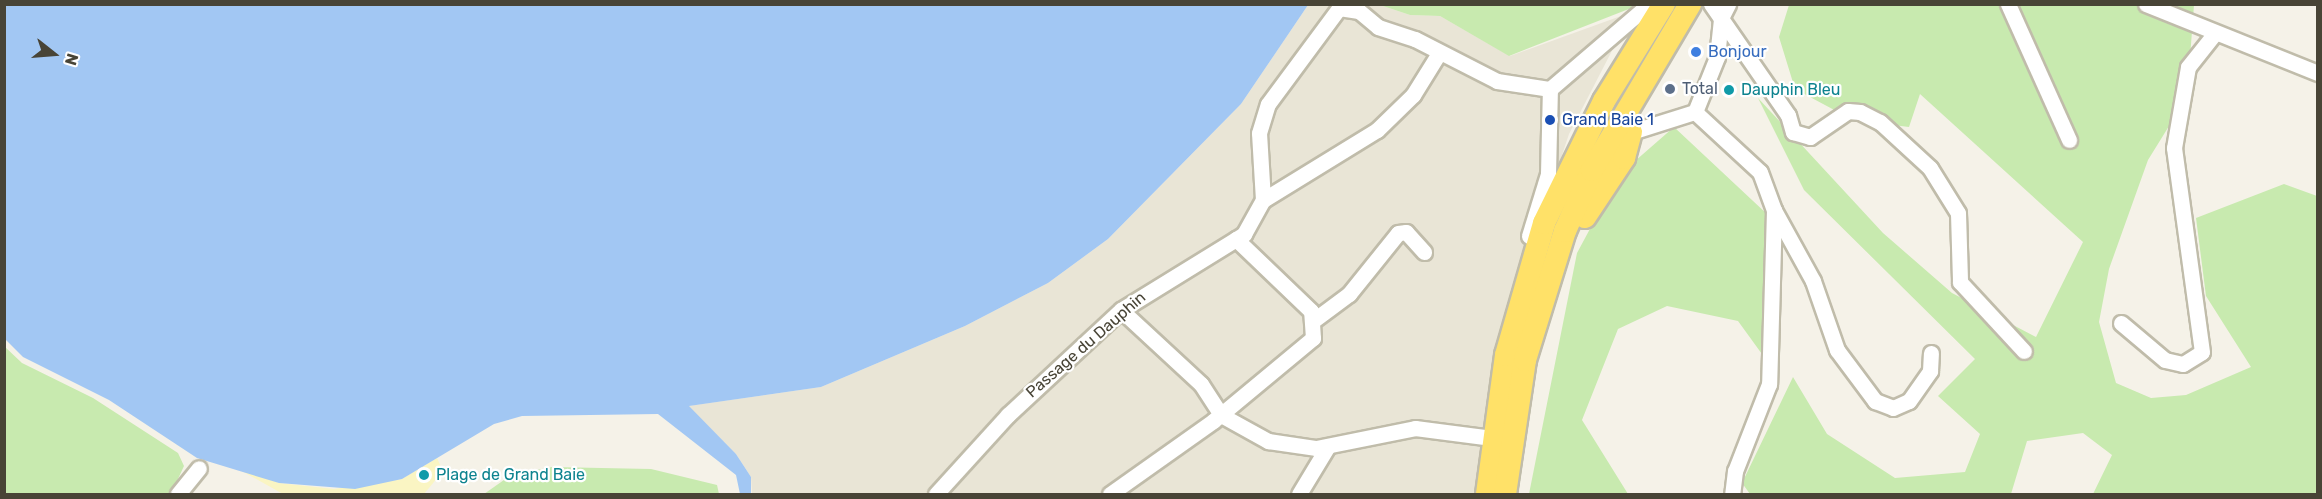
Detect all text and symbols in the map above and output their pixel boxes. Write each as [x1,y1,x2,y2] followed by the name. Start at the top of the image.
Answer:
[24,24,84,84] north arrow
[1708,42,1767,62] place label: Bonjour
[1689,45,1703,59] marker: Bonjour
[61,51,82,68] text: N
[1682,79,1718,99] place label: Total
[1741,80,1840,100] place label: Dauphin Bleu
[1663,82,1677,96] marker: Total
[1722,83,1736,97] marker: Dauphin Bleu
[1562,110,1654,130] place label: Grand Baie 1
[1543,113,1557,127] marker: Grand Baie 1
[1022,288,1150,402] street label: Passage du Dauphin
[436,465,585,485] place label: Plage de Grand Baie
[417,468,431,482] marker: Plage de Grand Baie

